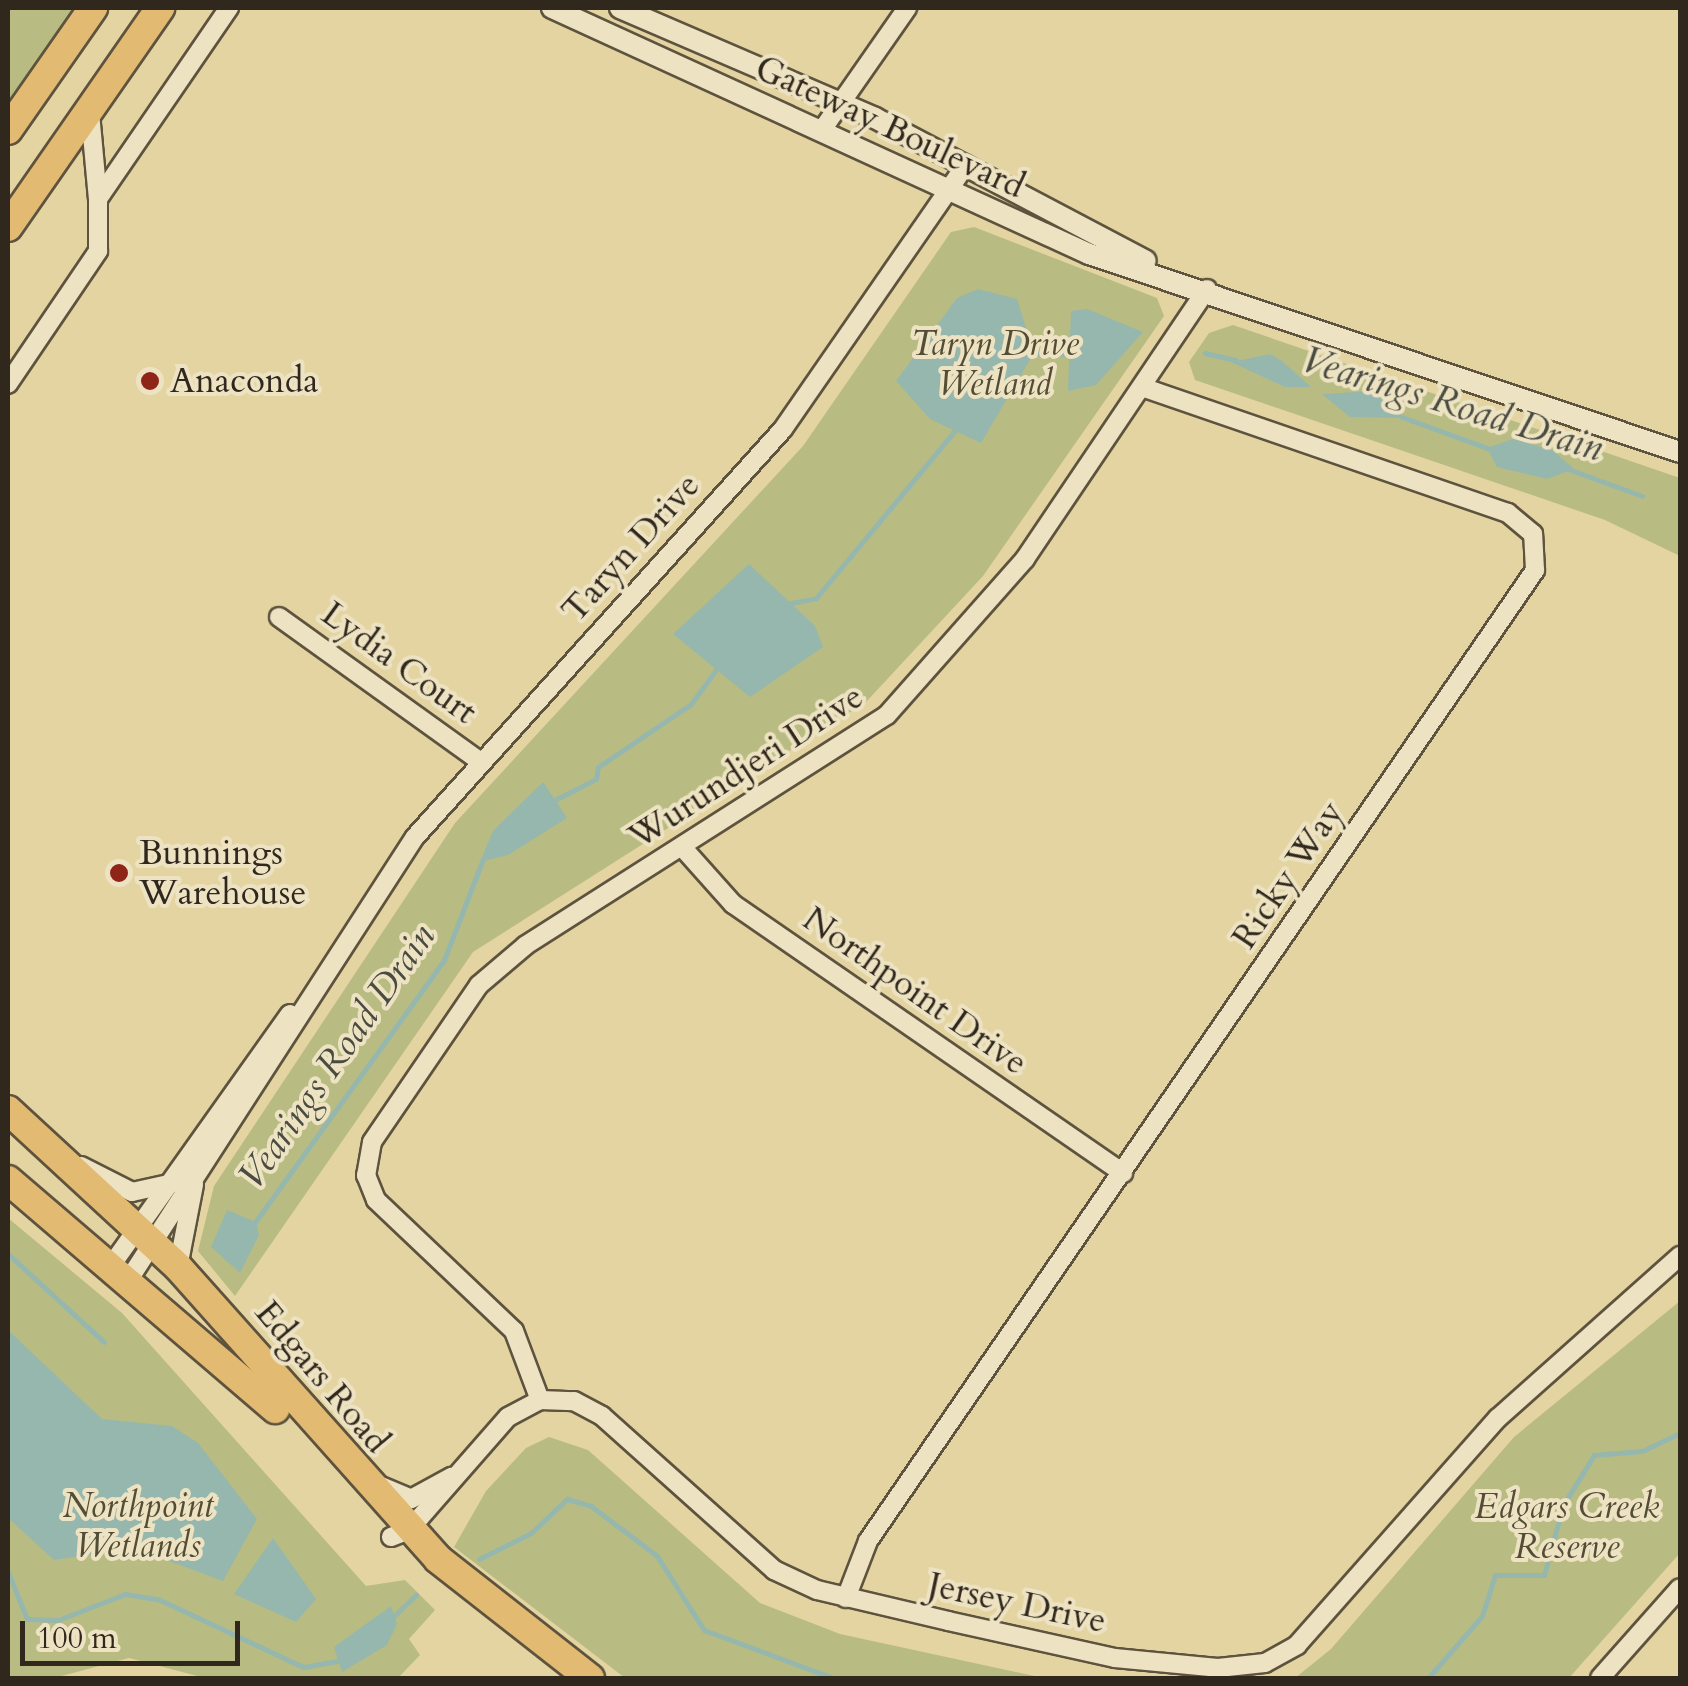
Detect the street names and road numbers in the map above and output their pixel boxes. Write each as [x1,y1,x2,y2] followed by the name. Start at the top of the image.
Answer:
[749,46,1031,208] street label: Gateway Boulevard
[553,465,709,631] street label: Taryn Drive
[313,593,485,733] street label: Lydia Court
[621,676,871,858] street label: Wurundjeri Drive
[1223,793,1353,957] street label: Ricky Way
[795,898,1035,1084] street label: Northpoint Drive
[246,1292,398,1462] street label: Edgars Road
[924,1564,1110,1642] street label: Jersey Drive

